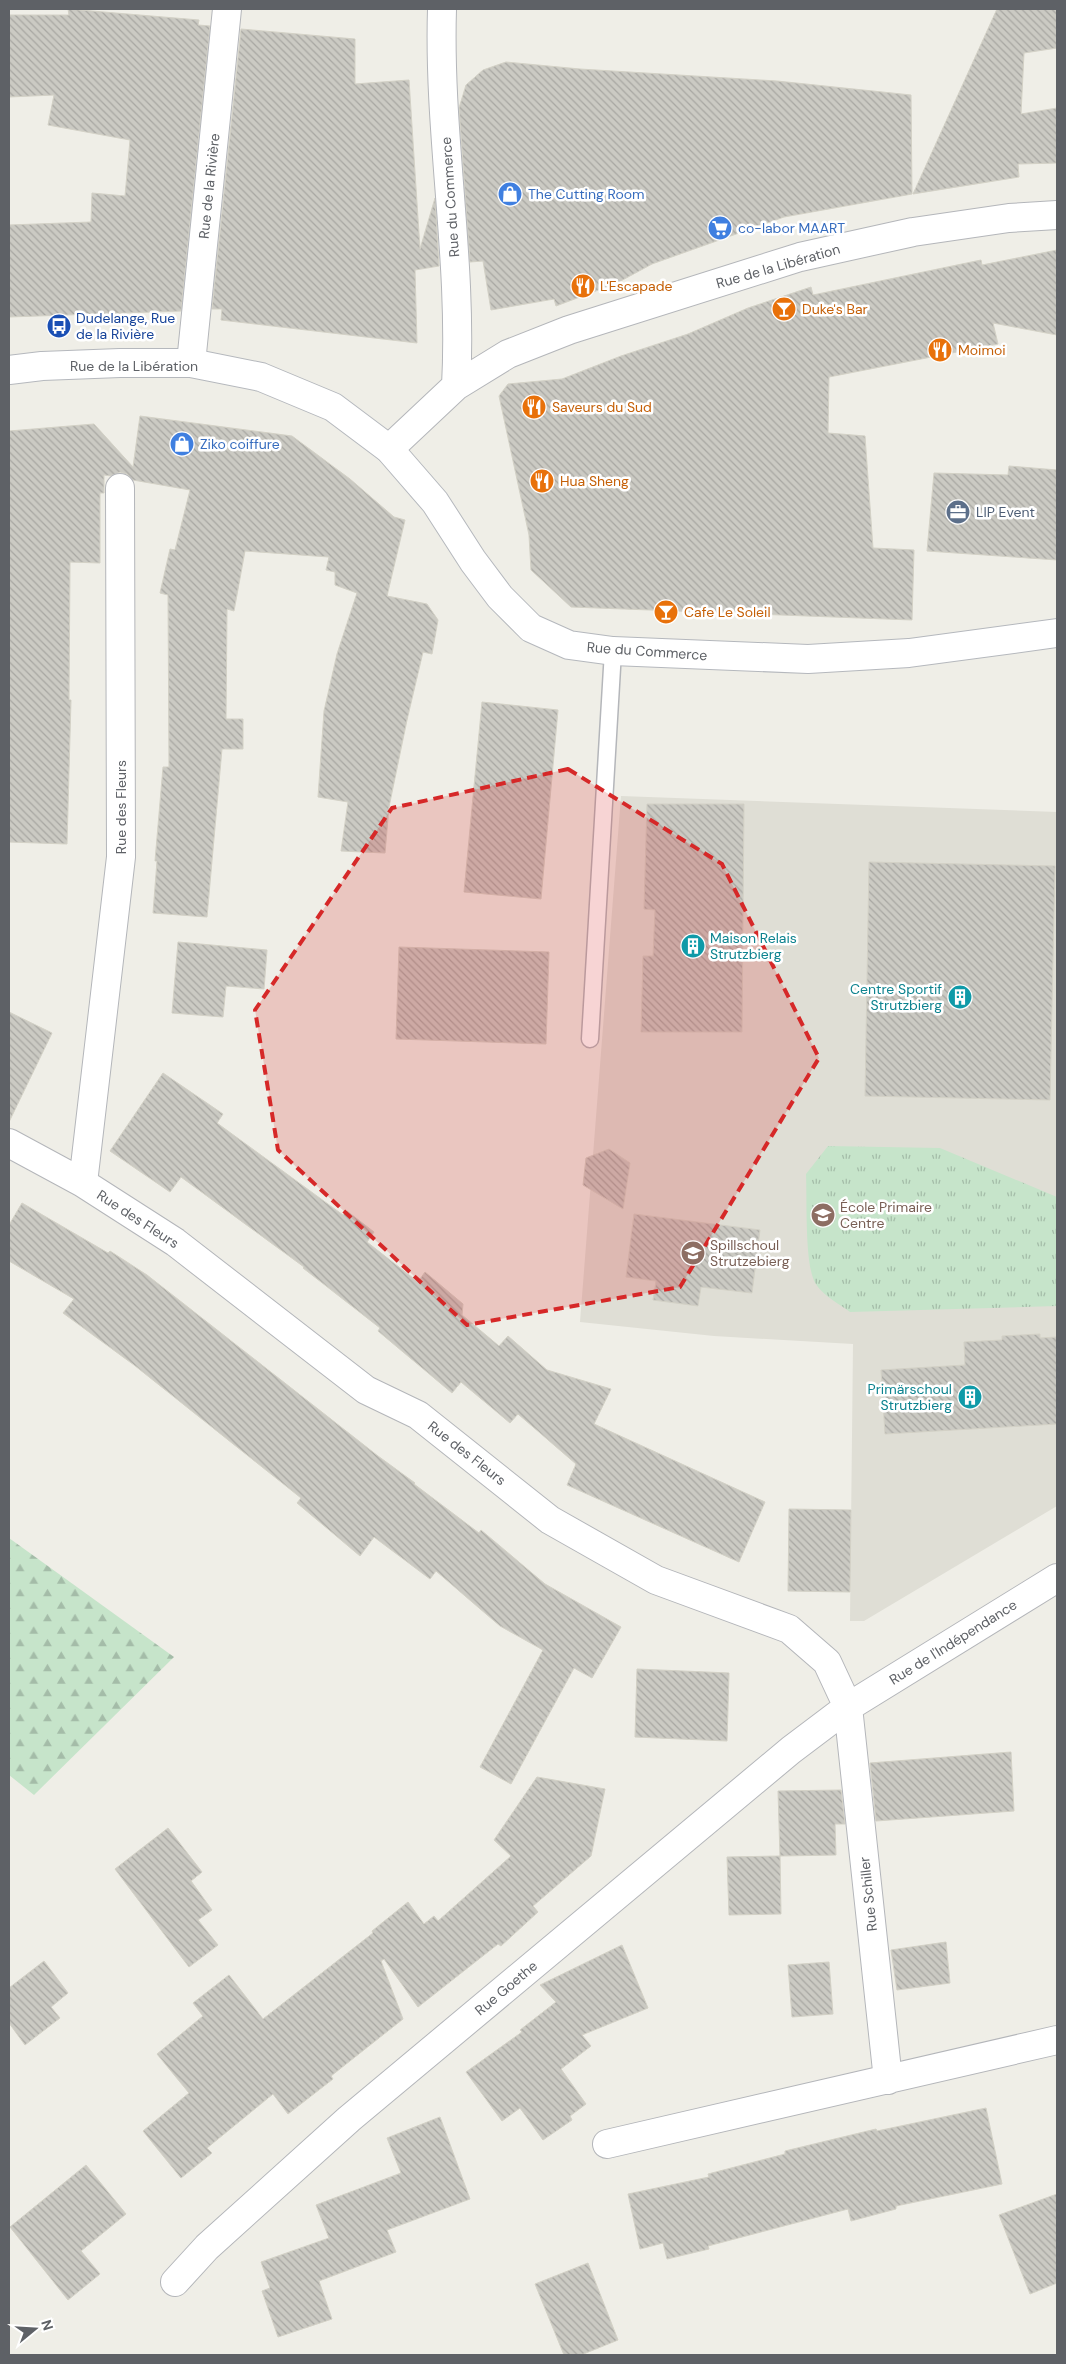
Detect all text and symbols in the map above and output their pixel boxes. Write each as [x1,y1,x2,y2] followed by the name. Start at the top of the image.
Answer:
[195,132,224,240] street label: Rue de la Rivière
[437,136,463,258] street label: Rue du Commerce
[497,181,523,207] shop icon: The Cutting Room
[528,185,645,203] place label: The Cutting Room
[707,215,733,241] supermarket icon: co-labor MAART
[738,219,845,237] place label: co-labor MAART
[714,240,842,292] street label: Rue de la Libération
[570,273,596,299] restaurant icon: L'Escapade
[600,277,672,295] place label: L'Escapade
[771,296,797,322] bar icon: Duke's Bar
[802,300,868,318] place label: Duke's Bar
[76,309,175,343] place label: Dudelange, Rue de la Rivière
[46,313,72,339] bus stop icon: Dudelange, Rue de la Rivière
[927,337,953,363] restaurant icon: Moimoi
[958,341,1006,359] place label: Moimoi
[70,357,198,375] street label: Rue de la Libération
[521,394,547,420] restaurant icon: Saveurs du Sud
[552,398,652,416] place label: Saveurs du Sud
[169,431,195,457] shop icon: Ziko coiffure
[200,435,280,453] place label: Ziko coiffure
[529,468,555,494] restaurant icon: Hua Sheng
[560,472,629,490] place label: Hua Sheng
[945,499,971,525] office icon: LIP Event
[976,503,1035,521] place label: LIP Event
[653,599,679,625] bar icon: Cafe Le Soleil
[684,603,771,621] place label: Cafe Le Soleil
[586,638,708,664] street label: Rue du Commerce
[112,760,130,854] street label: Rue des Fleurs
[710,929,797,963] place label: Maison Relais Strutzbierg
[680,933,706,959] building icon: Maison Relais Strutzbierg
[850,980,942,1014] place label: Centre Sportif Strutzbierg
[947,984,973,1010] building icon: Centre Sportif Strutzbierg
[94,1186,182,1252] street label: Rue des Fleurs
[840,1198,932,1232] place label: École Primaire Centre
[810,1202,836,1228] school or university icon: École Primaire Centre
[710,1236,790,1270] place label: Spillschoul Strutzebierg
[680,1240,706,1266] school or university icon: Spillschoul Strutzebierg
[868,1380,952,1414] place label: Primärschoul Strutzbierg
[957,1384,983,1410] building icon: Primärschoul Strutzbierg
[424,1417,510,1489] street label: Rue des Fleurs
[886,1595,1020,1689] street label: Rue de l'Indépendance
[855,1856,881,1932] street label: Rue Schiller
[471,1957,541,2019] street label: Rue Goethe
[10,2304,60,2354] north arrow
[37,2317,58,2333] text: N

